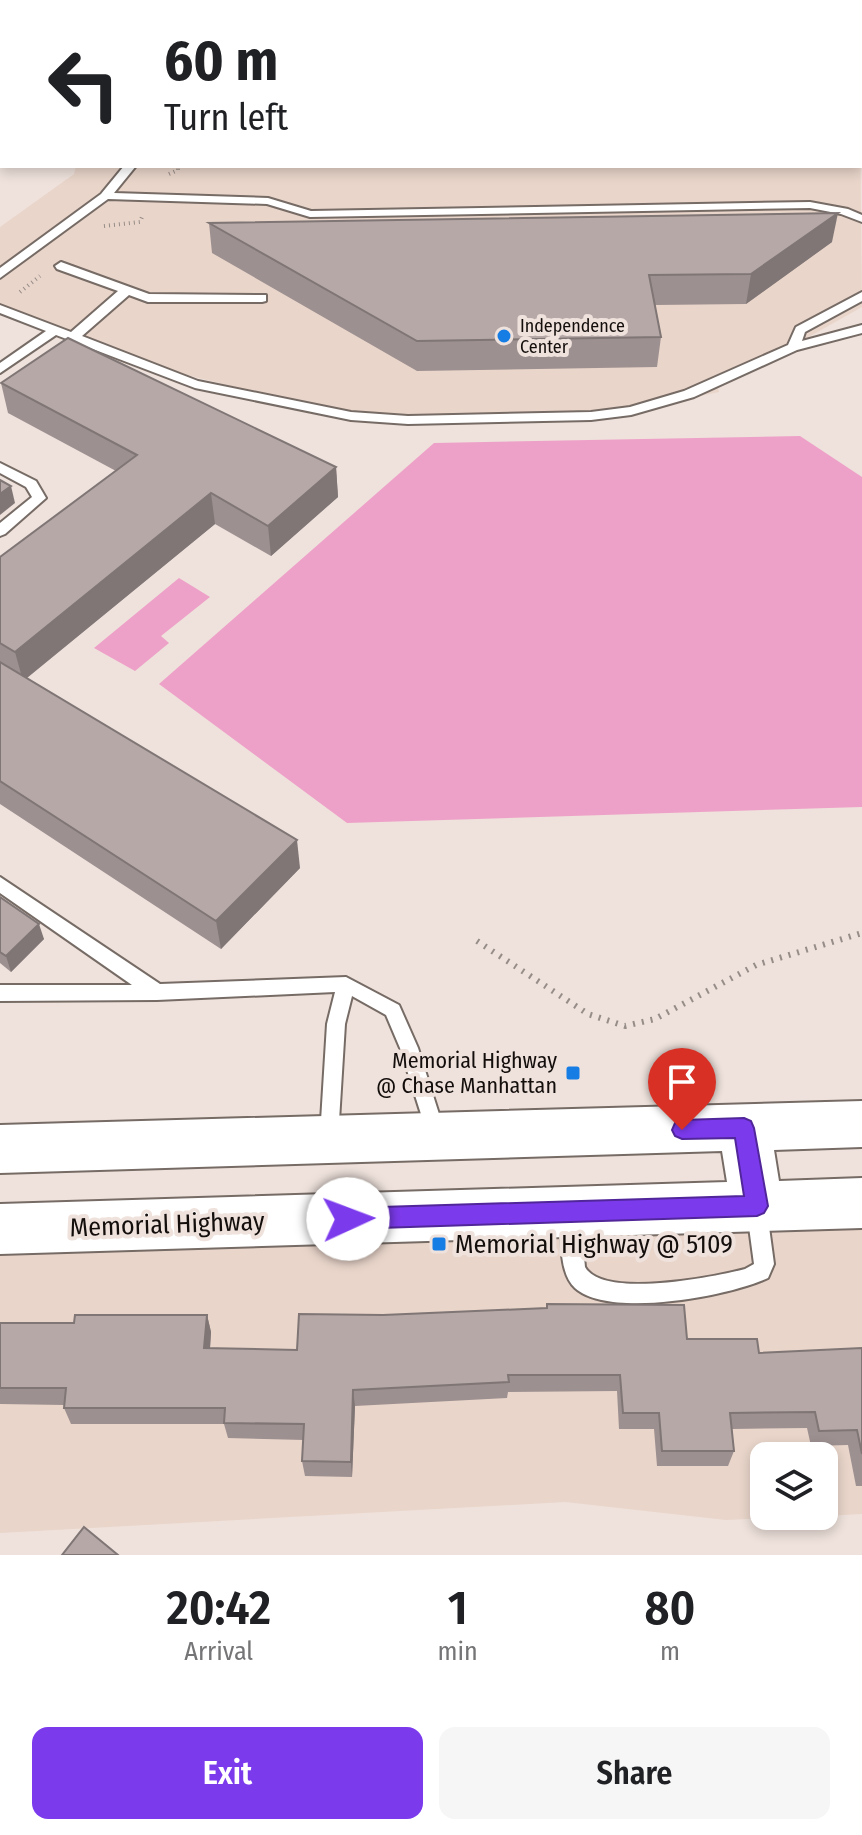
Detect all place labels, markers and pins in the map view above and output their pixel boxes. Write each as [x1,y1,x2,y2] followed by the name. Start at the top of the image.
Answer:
[520,315,625,358] place label: Independence Center
[495,327,513,345] marker: Independence Center
[376,1047,557,1099] place label: Memorial Highway @ Chase Manhattan
[648,1048,716,1130] pin
[564,1064,582,1082] marker: Memorial Highway @ Chase Manhattan
[455,1229,733,1260] place label: Memorial Highway @ 5109
[430,1235,448,1253] marker: Memorial Highway @ 5109

